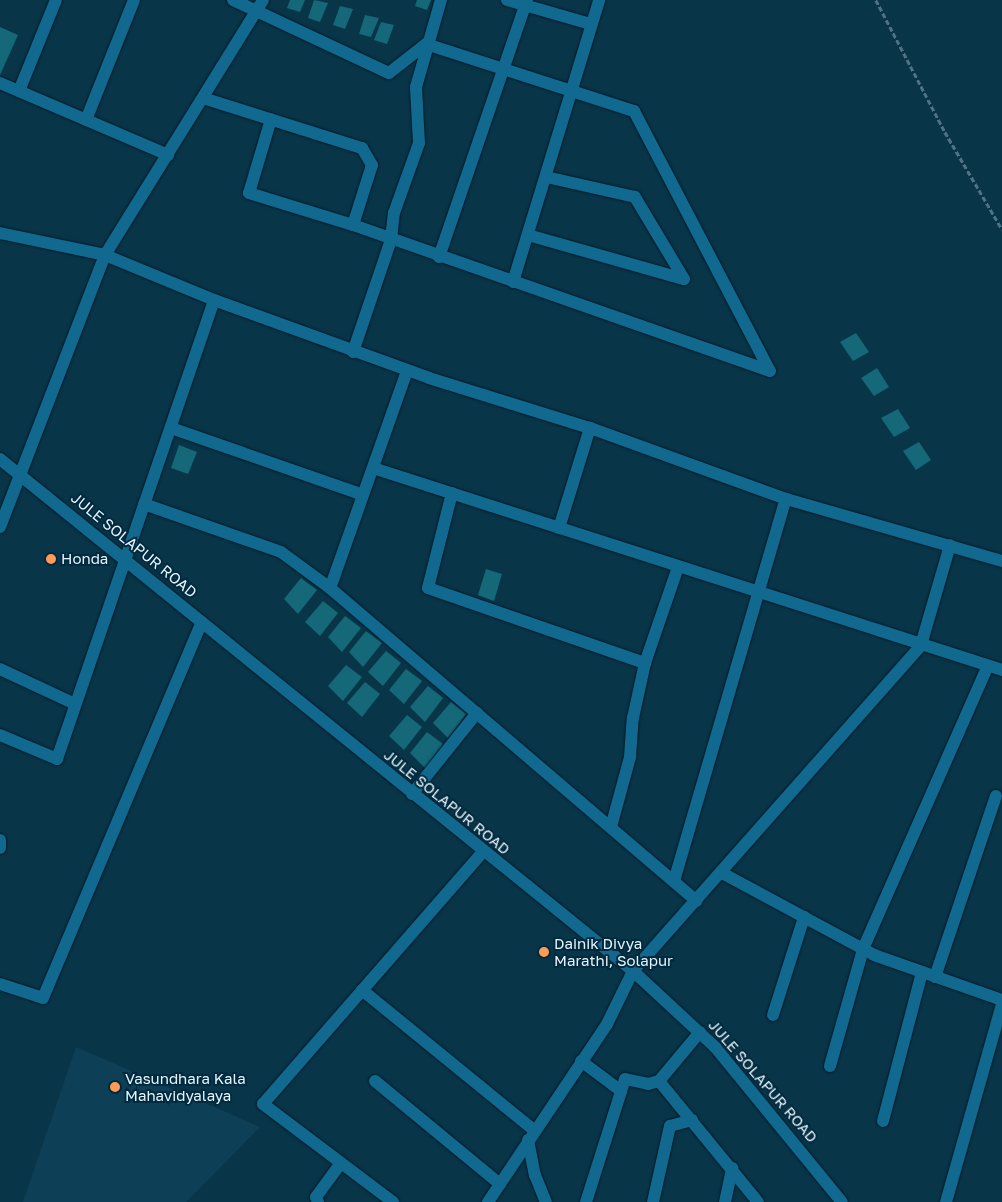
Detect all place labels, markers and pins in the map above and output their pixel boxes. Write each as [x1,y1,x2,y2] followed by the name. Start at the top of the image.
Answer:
[61,550,108,568] place label: Honda
[45,553,57,565] marker: Honda
[554,934,673,969] place label: Dainik Divya Marathi, Solapur
[538,946,550,958] marker: Dainik Divya Marathi, Solapur
[125,1069,246,1104] place label: Vasundhara Kala Mahavidyalaya
[109,1081,121,1093] marker: Vasundhara Kala Mahavidyalaya

